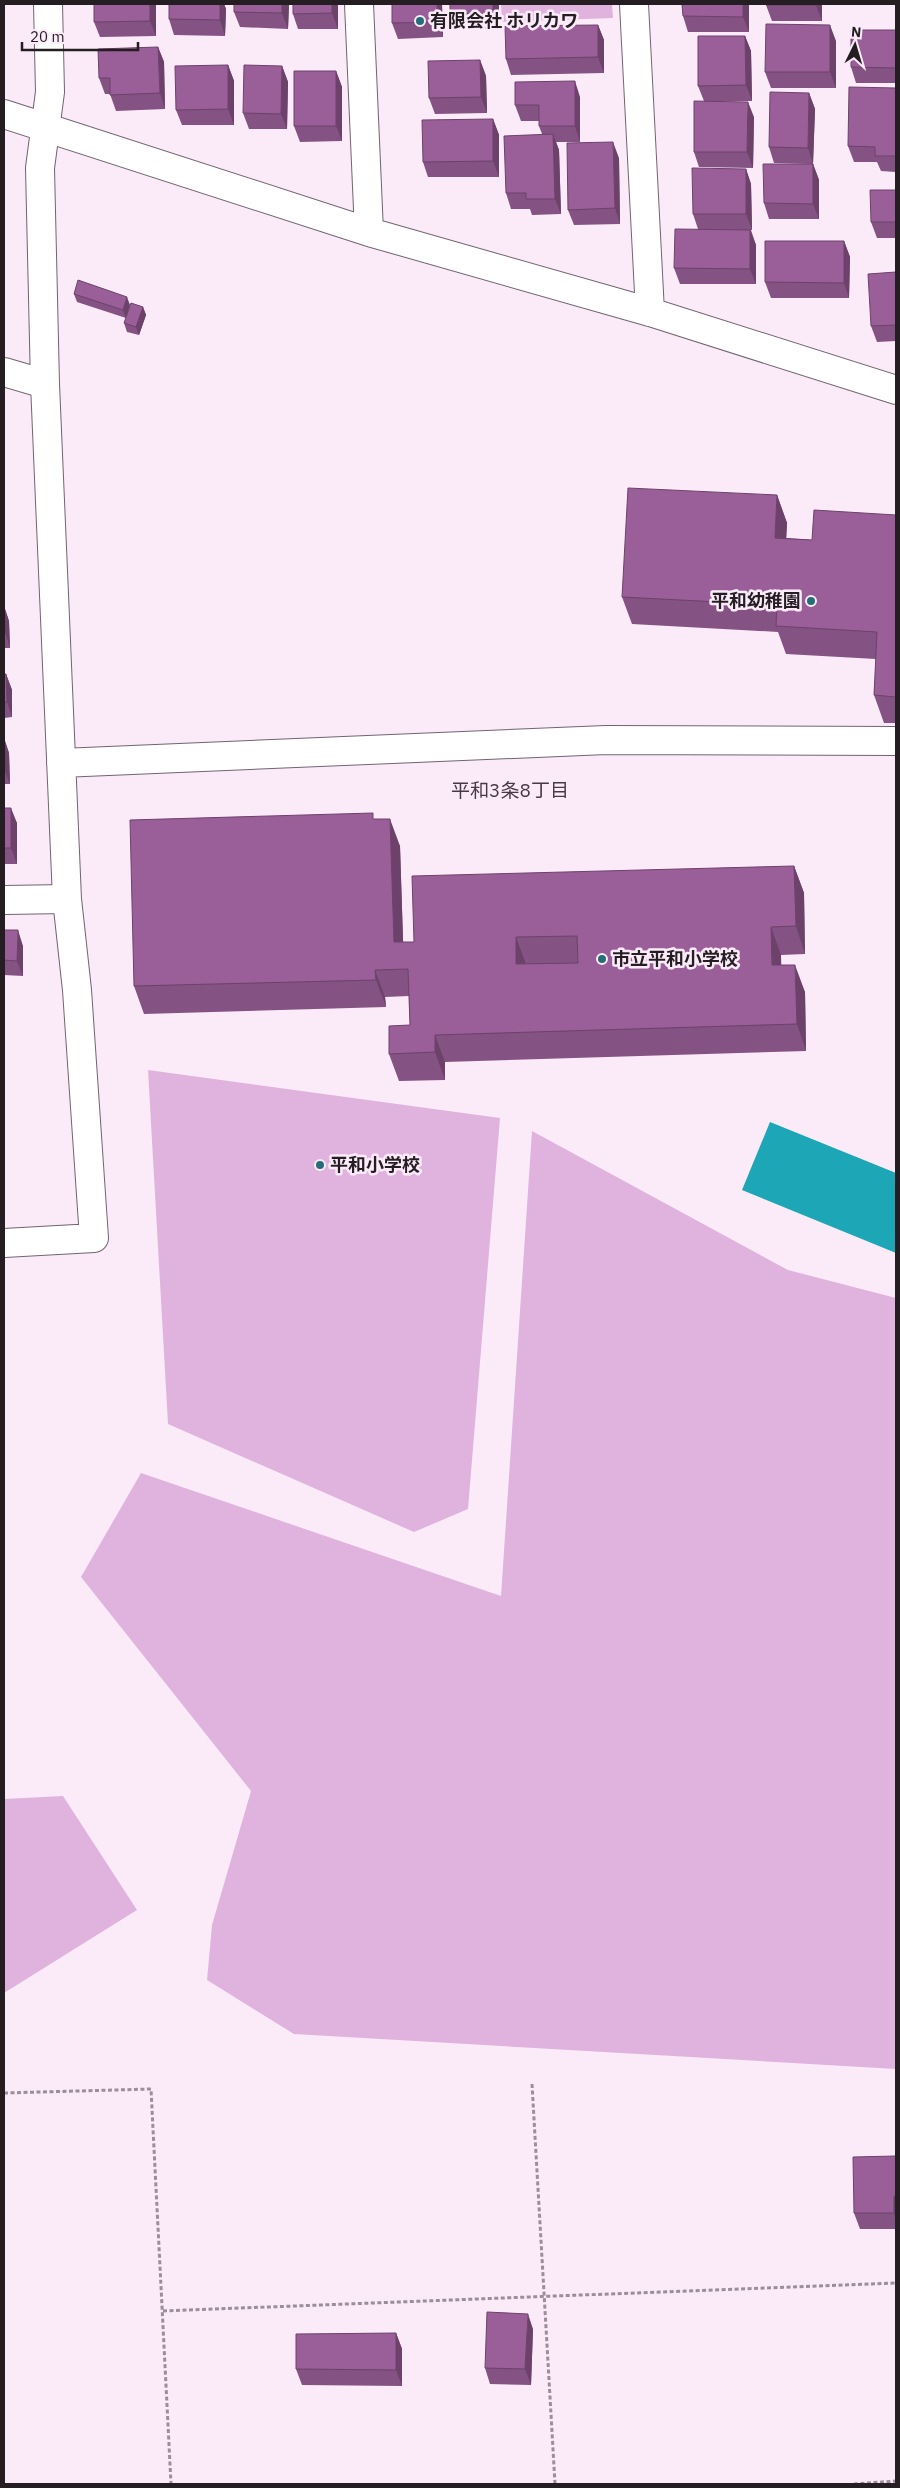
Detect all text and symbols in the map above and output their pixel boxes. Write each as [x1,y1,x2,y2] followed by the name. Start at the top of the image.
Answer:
[430,9,578,32] place label: 有限会社 ホリカワ
[414,15,426,27] marker: 有限会社 ホリカワ
[22,20,139,52] scale bar
[830,20,880,70] north arrow
[850,23,862,41] text: N
[30,27,65,46] text: 20 m
[711,589,801,612] place label: 平和幼稚園
[805,595,817,607] marker: 平和幼稚園
[451,778,569,802] district label: 平和3条8丁目
[612,947,738,970] place label: 市立平和小学校
[596,953,608,965] marker: 市立平和小学校
[330,1153,420,1176] place label: 平和小学校
[314,1159,326,1171] marker: 平和小学校

